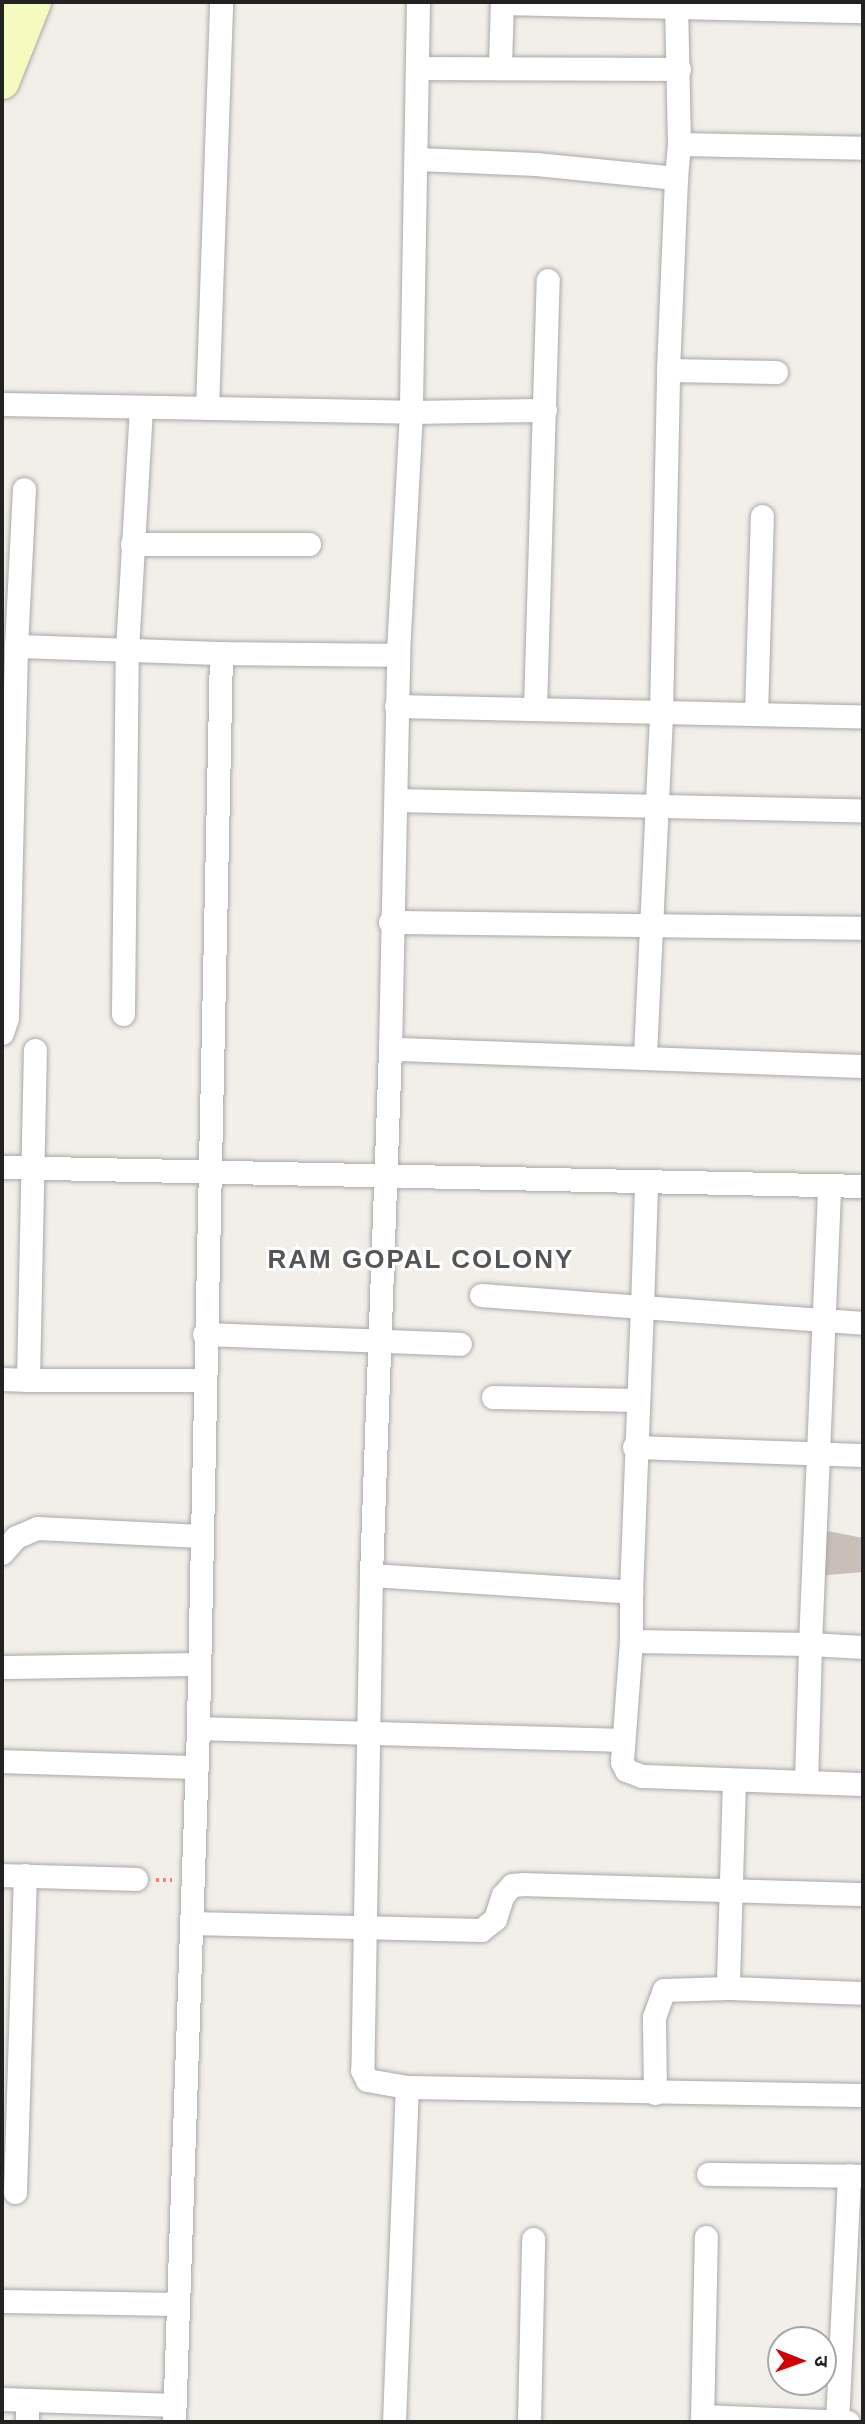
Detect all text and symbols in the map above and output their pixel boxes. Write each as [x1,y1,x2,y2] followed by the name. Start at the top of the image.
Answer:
[269,1244,573,1276] district label: RAM GOPAL COLONY
[767,2326,837,2396] north arrow
[811,2356,832,2367] text: उ

